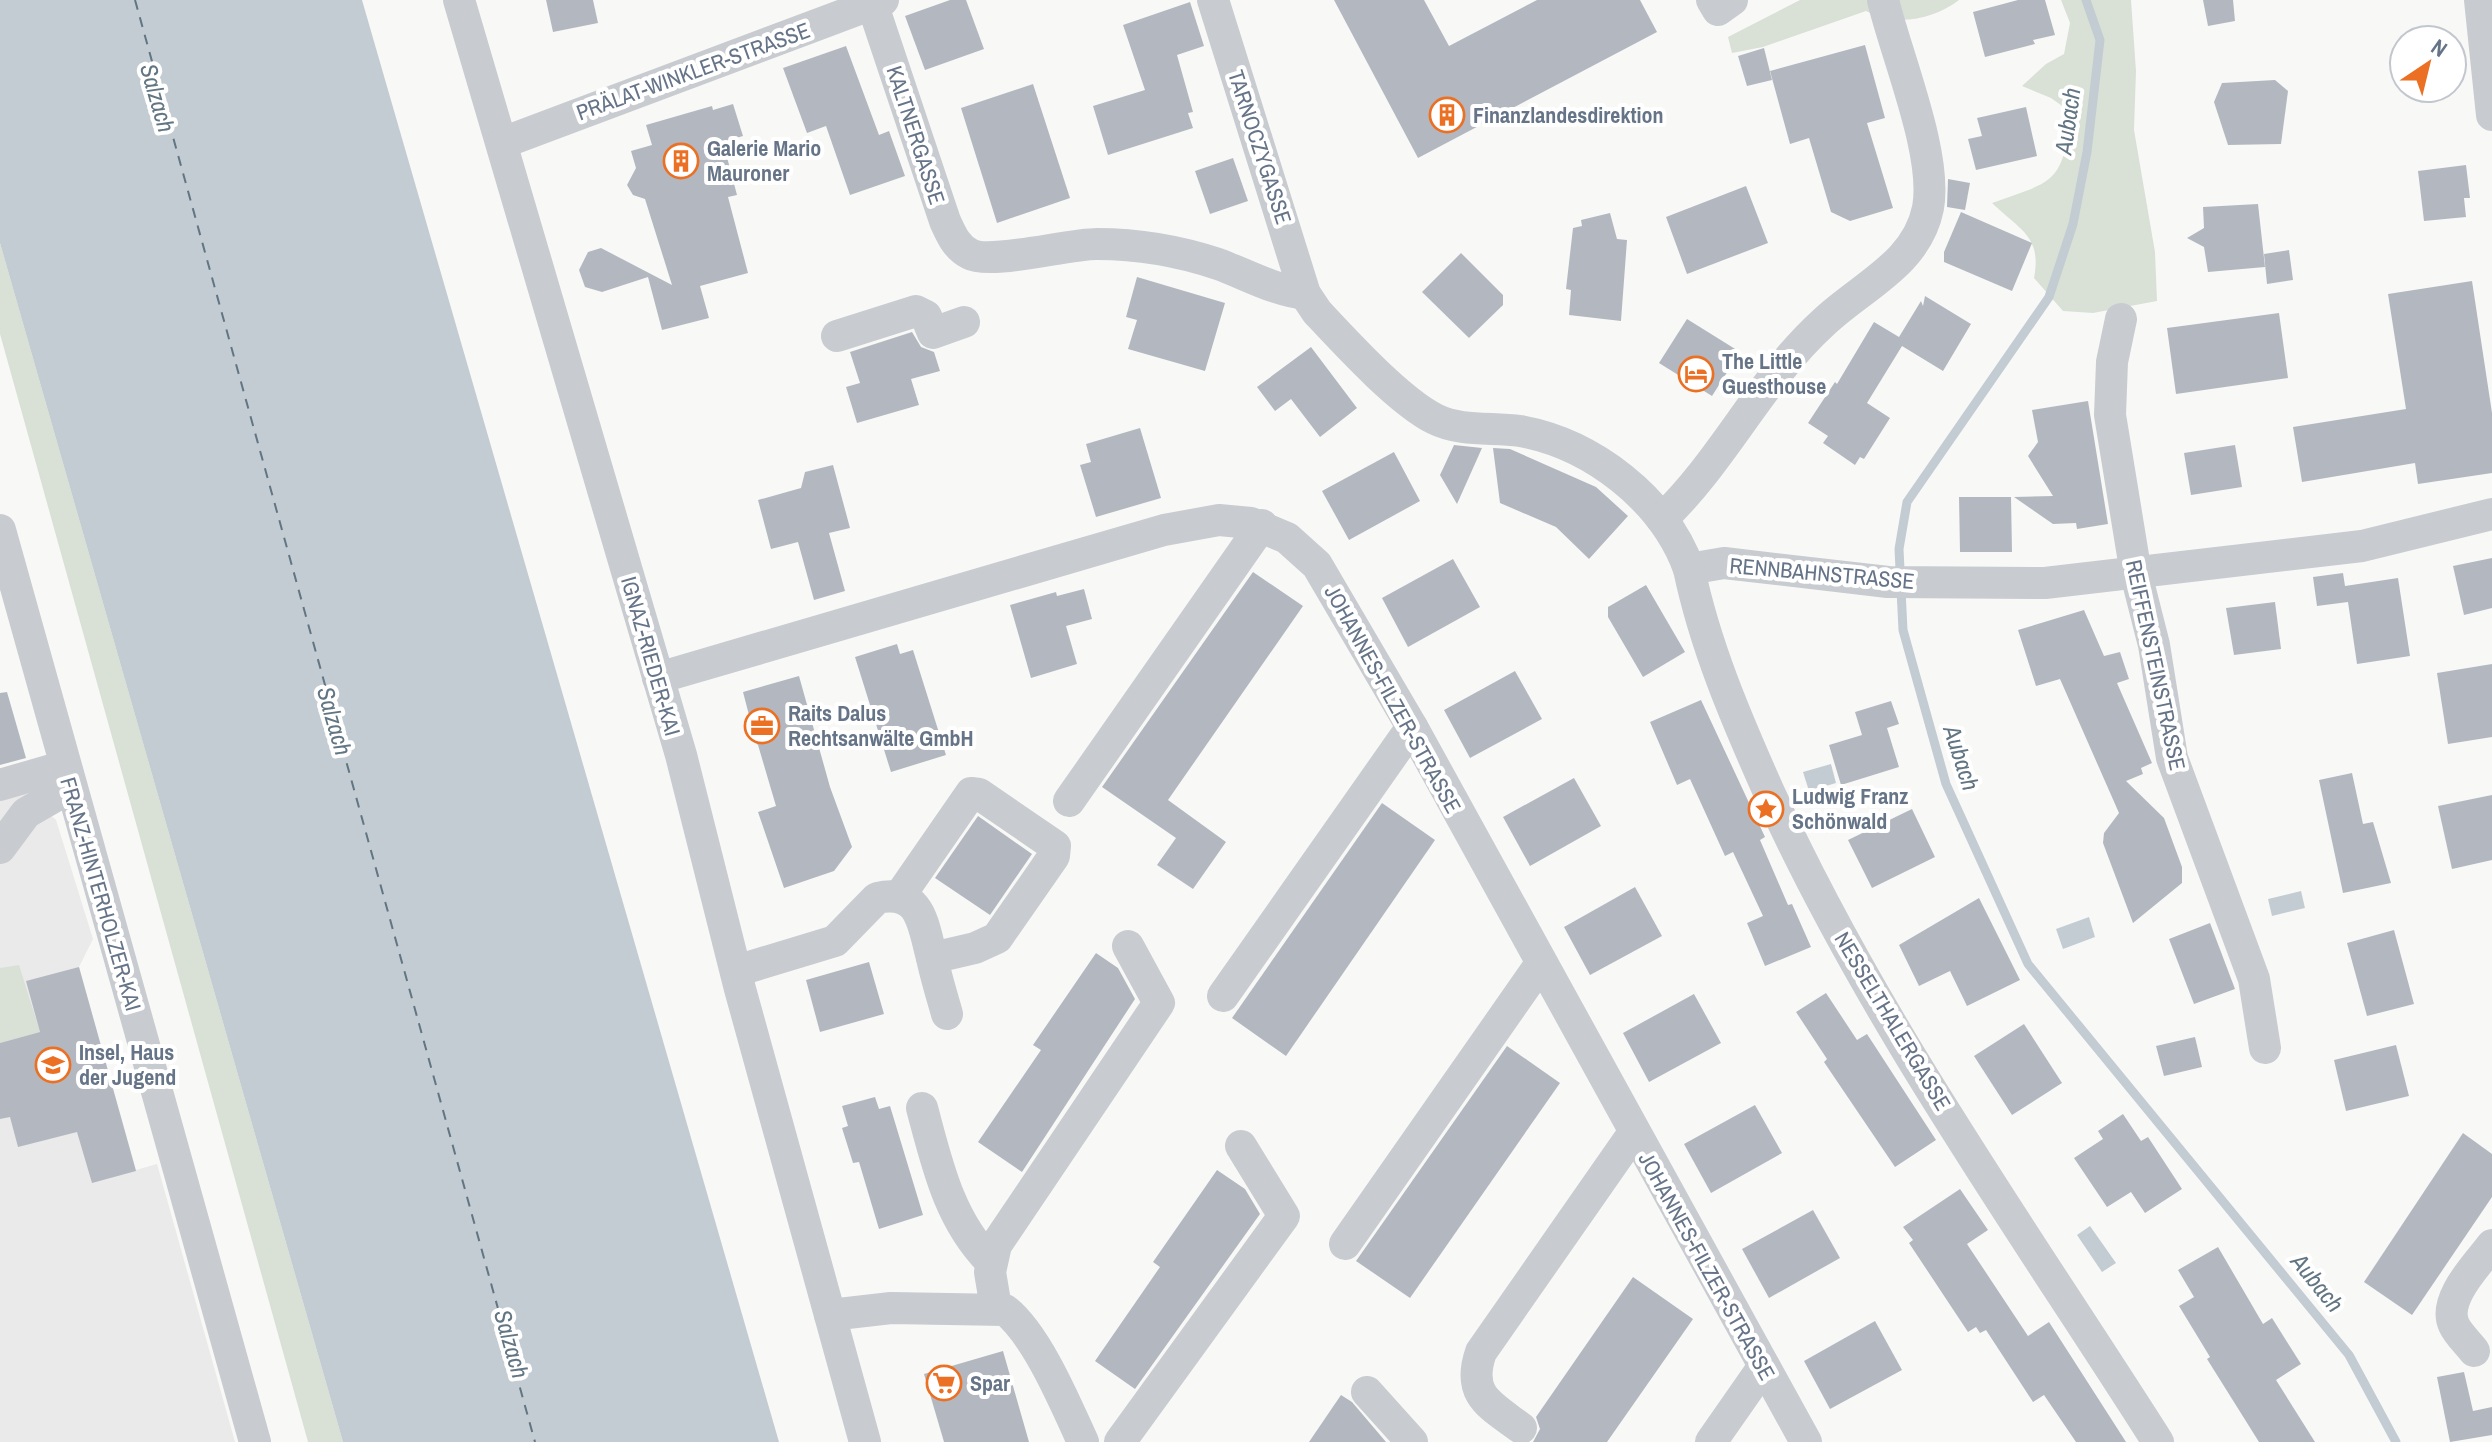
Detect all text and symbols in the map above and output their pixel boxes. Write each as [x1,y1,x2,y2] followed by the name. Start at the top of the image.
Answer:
[572,15,814,127] street label: PRÄLAT-WINKLER-STRASSE
[2388,24,2468,104] north arrow
[2426,32,2453,64] text: N
[133,60,183,136] water label: Salzach
[879,62,953,208] street label: KALTNERGASSE
[1221,66,1299,228] street label: TARNOCZYGASSE
[2046,86,2087,157] water label: Aubach
[1428,96,1466,134] building icon: Finanzlandesdirektion
[1473,100,1663,130] place label: Finanzlandesdirektion
[707,133,821,188] place label: Galerie Mario Mauroner
[662,142,700,180] building icon: Galerie Mario Mauroner
[1722,346,1826,401] place label: The Little Guesthouse
[1677,355,1715,393] hotel icon: The Little Guesthouse
[1728,550,1916,596] street label: RENNBAHNSTRASSE
[2119,557,2193,773] street label: REIFFENSTEINSTRASSE
[614,573,688,739] street label: IGNAZ-RIEDER-KAI
[1318,580,1468,818] street label: JOHANNES-FILZER-STRASSE
[310,683,360,759] water label: Salzach
[788,698,973,753] place label: Raits Dalus Rechtsanwälte GmbH
[743,707,781,745] office icon: Raits Dalus Rechtsanwälte GmbH
[1936,720,1987,794] water label: Aubach
[53,774,149,1014] street label: FRANZ-HINTERHOLZER-KAI
[1792,781,1908,836] place label: Ludwig Franz Schönwald
[1747,790,1785,828] place icon: Ludwig Franz Schönwald
[1828,926,1958,1116] street label: NESSELTHALERGASSE
[79,1037,176,1092] place label: Insel, Haus der Jugend
[34,1046,72,1084] school or university icon: Insel, Haus der Jugend
[1632,1147,1782,1385] street label: JOHANNES-FILZER-STRASSE
[2284,1246,2351,1318] water label: Aubach
[487,1306,537,1382] water label: Salzach
[925,1364,963,1402] supermarket icon: Spar
[970,1368,1010,1398] place label: Spar

